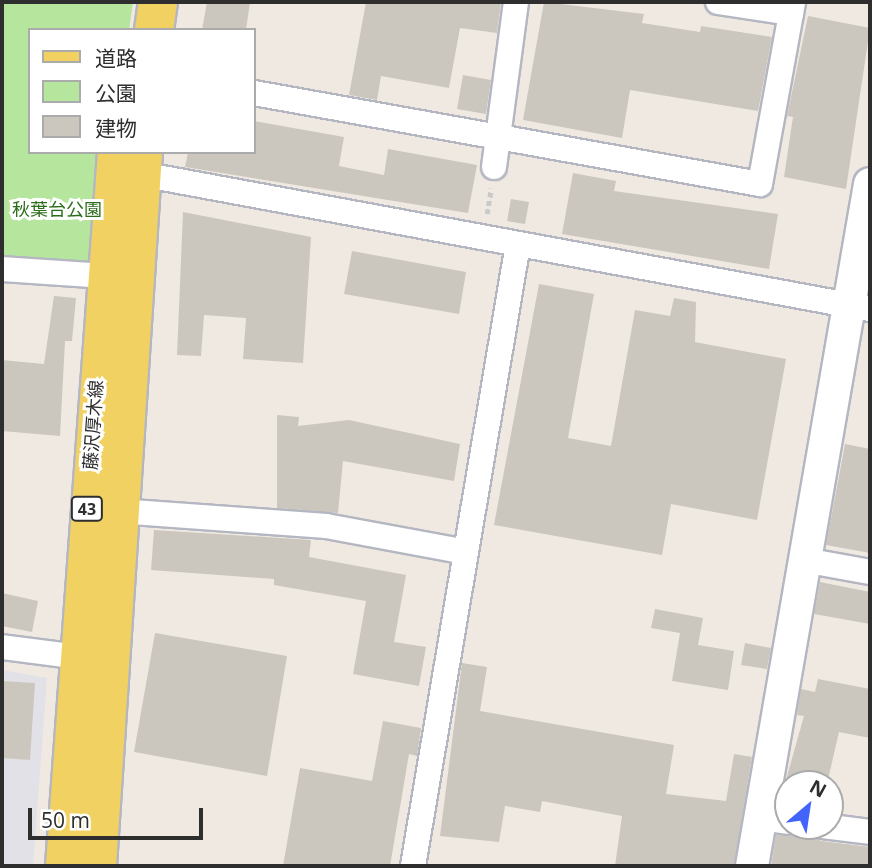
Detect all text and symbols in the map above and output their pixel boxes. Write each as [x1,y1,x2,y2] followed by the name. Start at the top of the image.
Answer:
[28,28,256,154] legend
[95,44,137,72] text: 道路
[95,79,137,107] text: 公園
[95,114,137,142] text: 建物
[12,198,102,220] park label: 秋葉台公園
[79,379,107,471] street label: 藤沢厚木線
[70,496,104,522] road number: 43
[774,770,844,840] north arrow
[805,773,831,803] text: N
[32,794,206,838] scale bar
[41,806,90,834] text: 50 m

